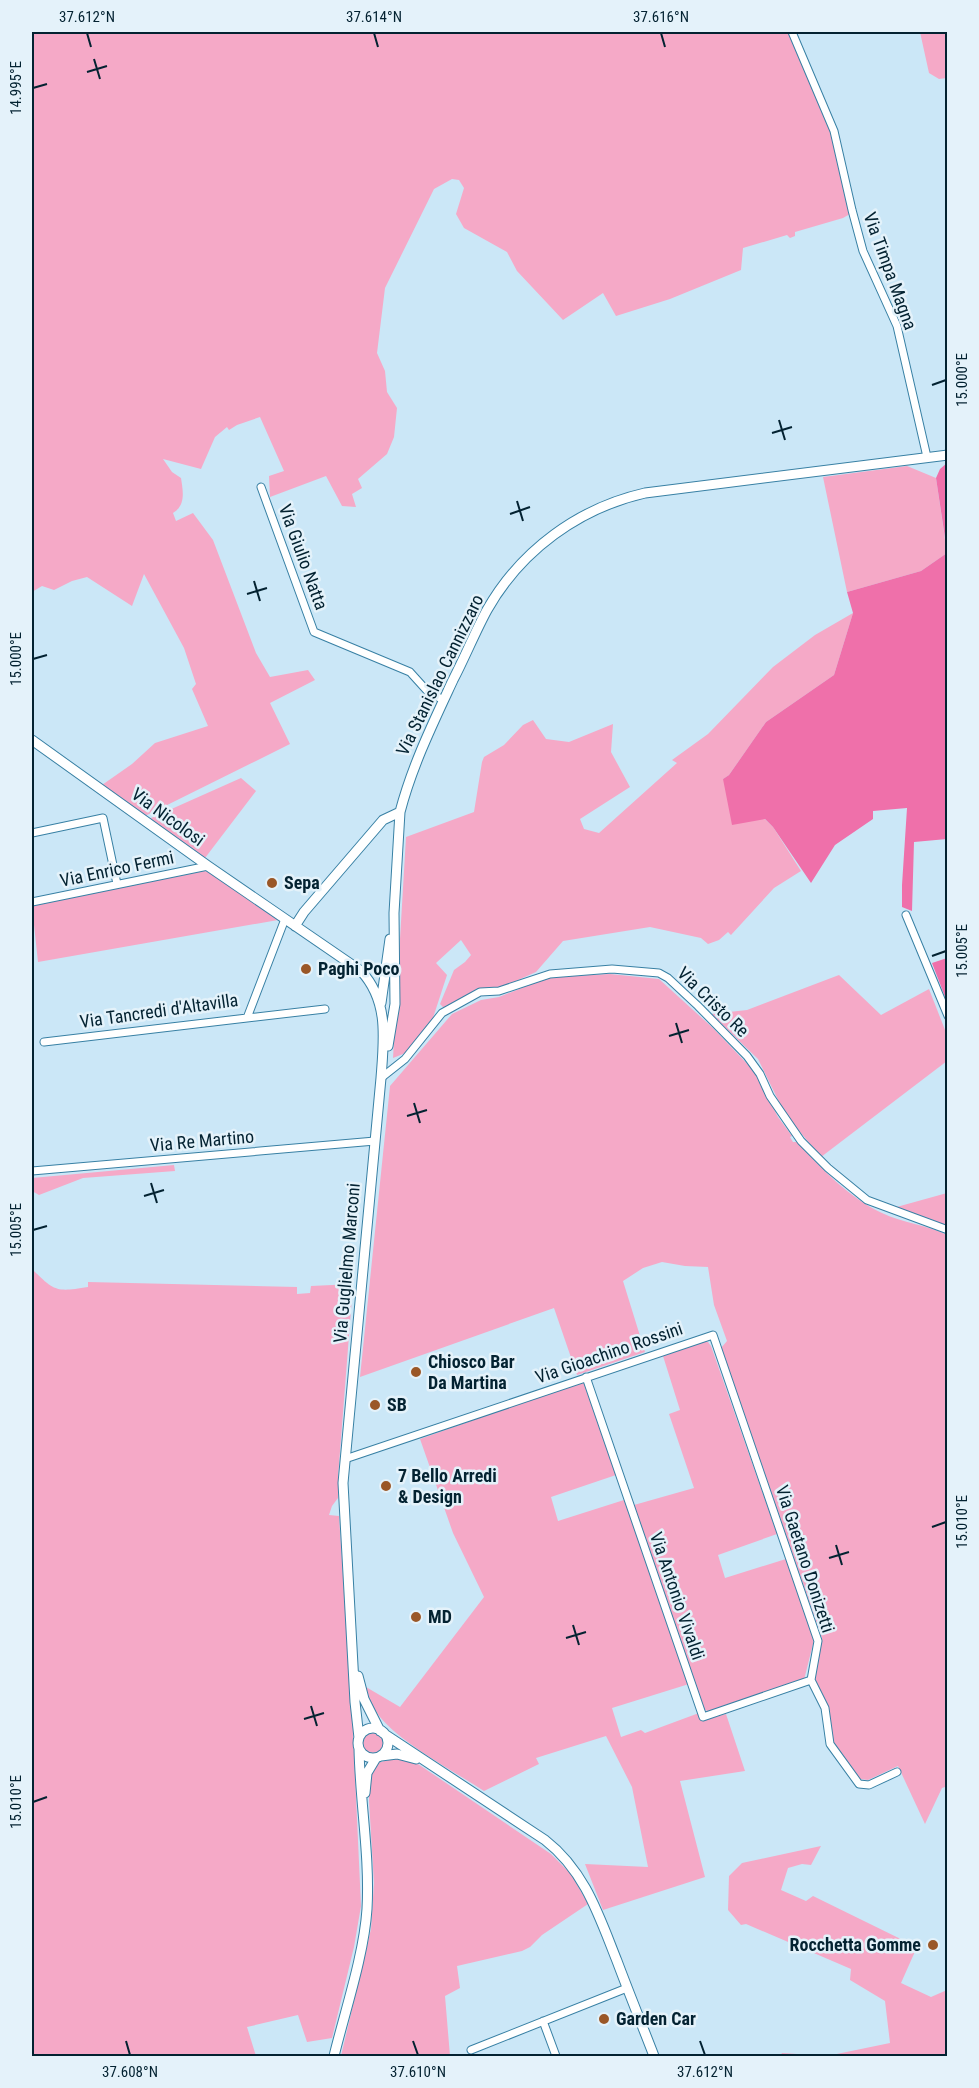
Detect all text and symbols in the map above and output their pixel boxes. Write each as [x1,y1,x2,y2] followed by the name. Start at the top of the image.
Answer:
[59,8,115,26] text: 37.612°N
[346,8,402,26] text: 37.614°N
[633,8,689,26] text: 37.616°N
[7,61,25,115] text: 14.995°E
[859,209,921,333] street label: Via Timpa Magna
[953,353,971,407] text: 15.000°E
[275,501,332,613] street label: Via Giulio Natta
[391,591,488,759] street label: Via Stanislao Cannizzaro
[7,632,25,686] text: 15.000°E
[128,783,209,850] street label: Via Nicolosi
[58,846,176,891] street label: Via Enrico Fermi
[284,872,320,893] place label: Sepa
[265,876,279,890] marker: Sepa
[953,924,971,978] text: 15.005°E
[318,958,400,979] place label: Paghi Poco
[299,962,313,976] marker: Paghi Poco
[673,962,753,1041] street label: Via Cristo Re
[78,989,239,1032] street label: Via Tancredi d'Altavilla
[149,1125,255,1156] street label: Via Re Martino
[329,1182,364,1344] street label: Via Guglielmo Marconi
[7,1203,25,1257] text: 15.005°E
[532,1317,685,1388] street label: Via Gioachino Rossini
[428,1351,515,1393] place label: Chiosco Bar Da Martina
[409,1365,423,1379] marker: Chiosco Bar Da Martina
[387,1394,407,1415] place label: SB
[368,1398,382,1412] marker: SB
[398,1465,497,1507] place label: 7 Bello Arredi & Design
[379,1479,393,1493] marker: 7 Bello Arredi & Design
[772,1483,839,1635] street label: Via Gaetano Donizetti
[953,1495,971,1549] text: 15.010°E
[646,1529,709,1663] street label: Via Antonio Vivaldi
[428,1606,452,1627] place label: MD
[409,1610,423,1624] marker: MD
[7,1775,25,1829] text: 15.010°E
[790,1934,921,1955] place label: Rocchetta Gomme
[926,1938,940,1952] marker: Rocchetta Gomme
[616,2008,696,2029] place label: Garden Car
[597,2012,611,2026] marker: Garden Car
[102,2063,158,2081] text: 37.608°N
[390,2063,446,2081] text: 37.610°N
[677,2063,733,2081] text: 37.612°N

